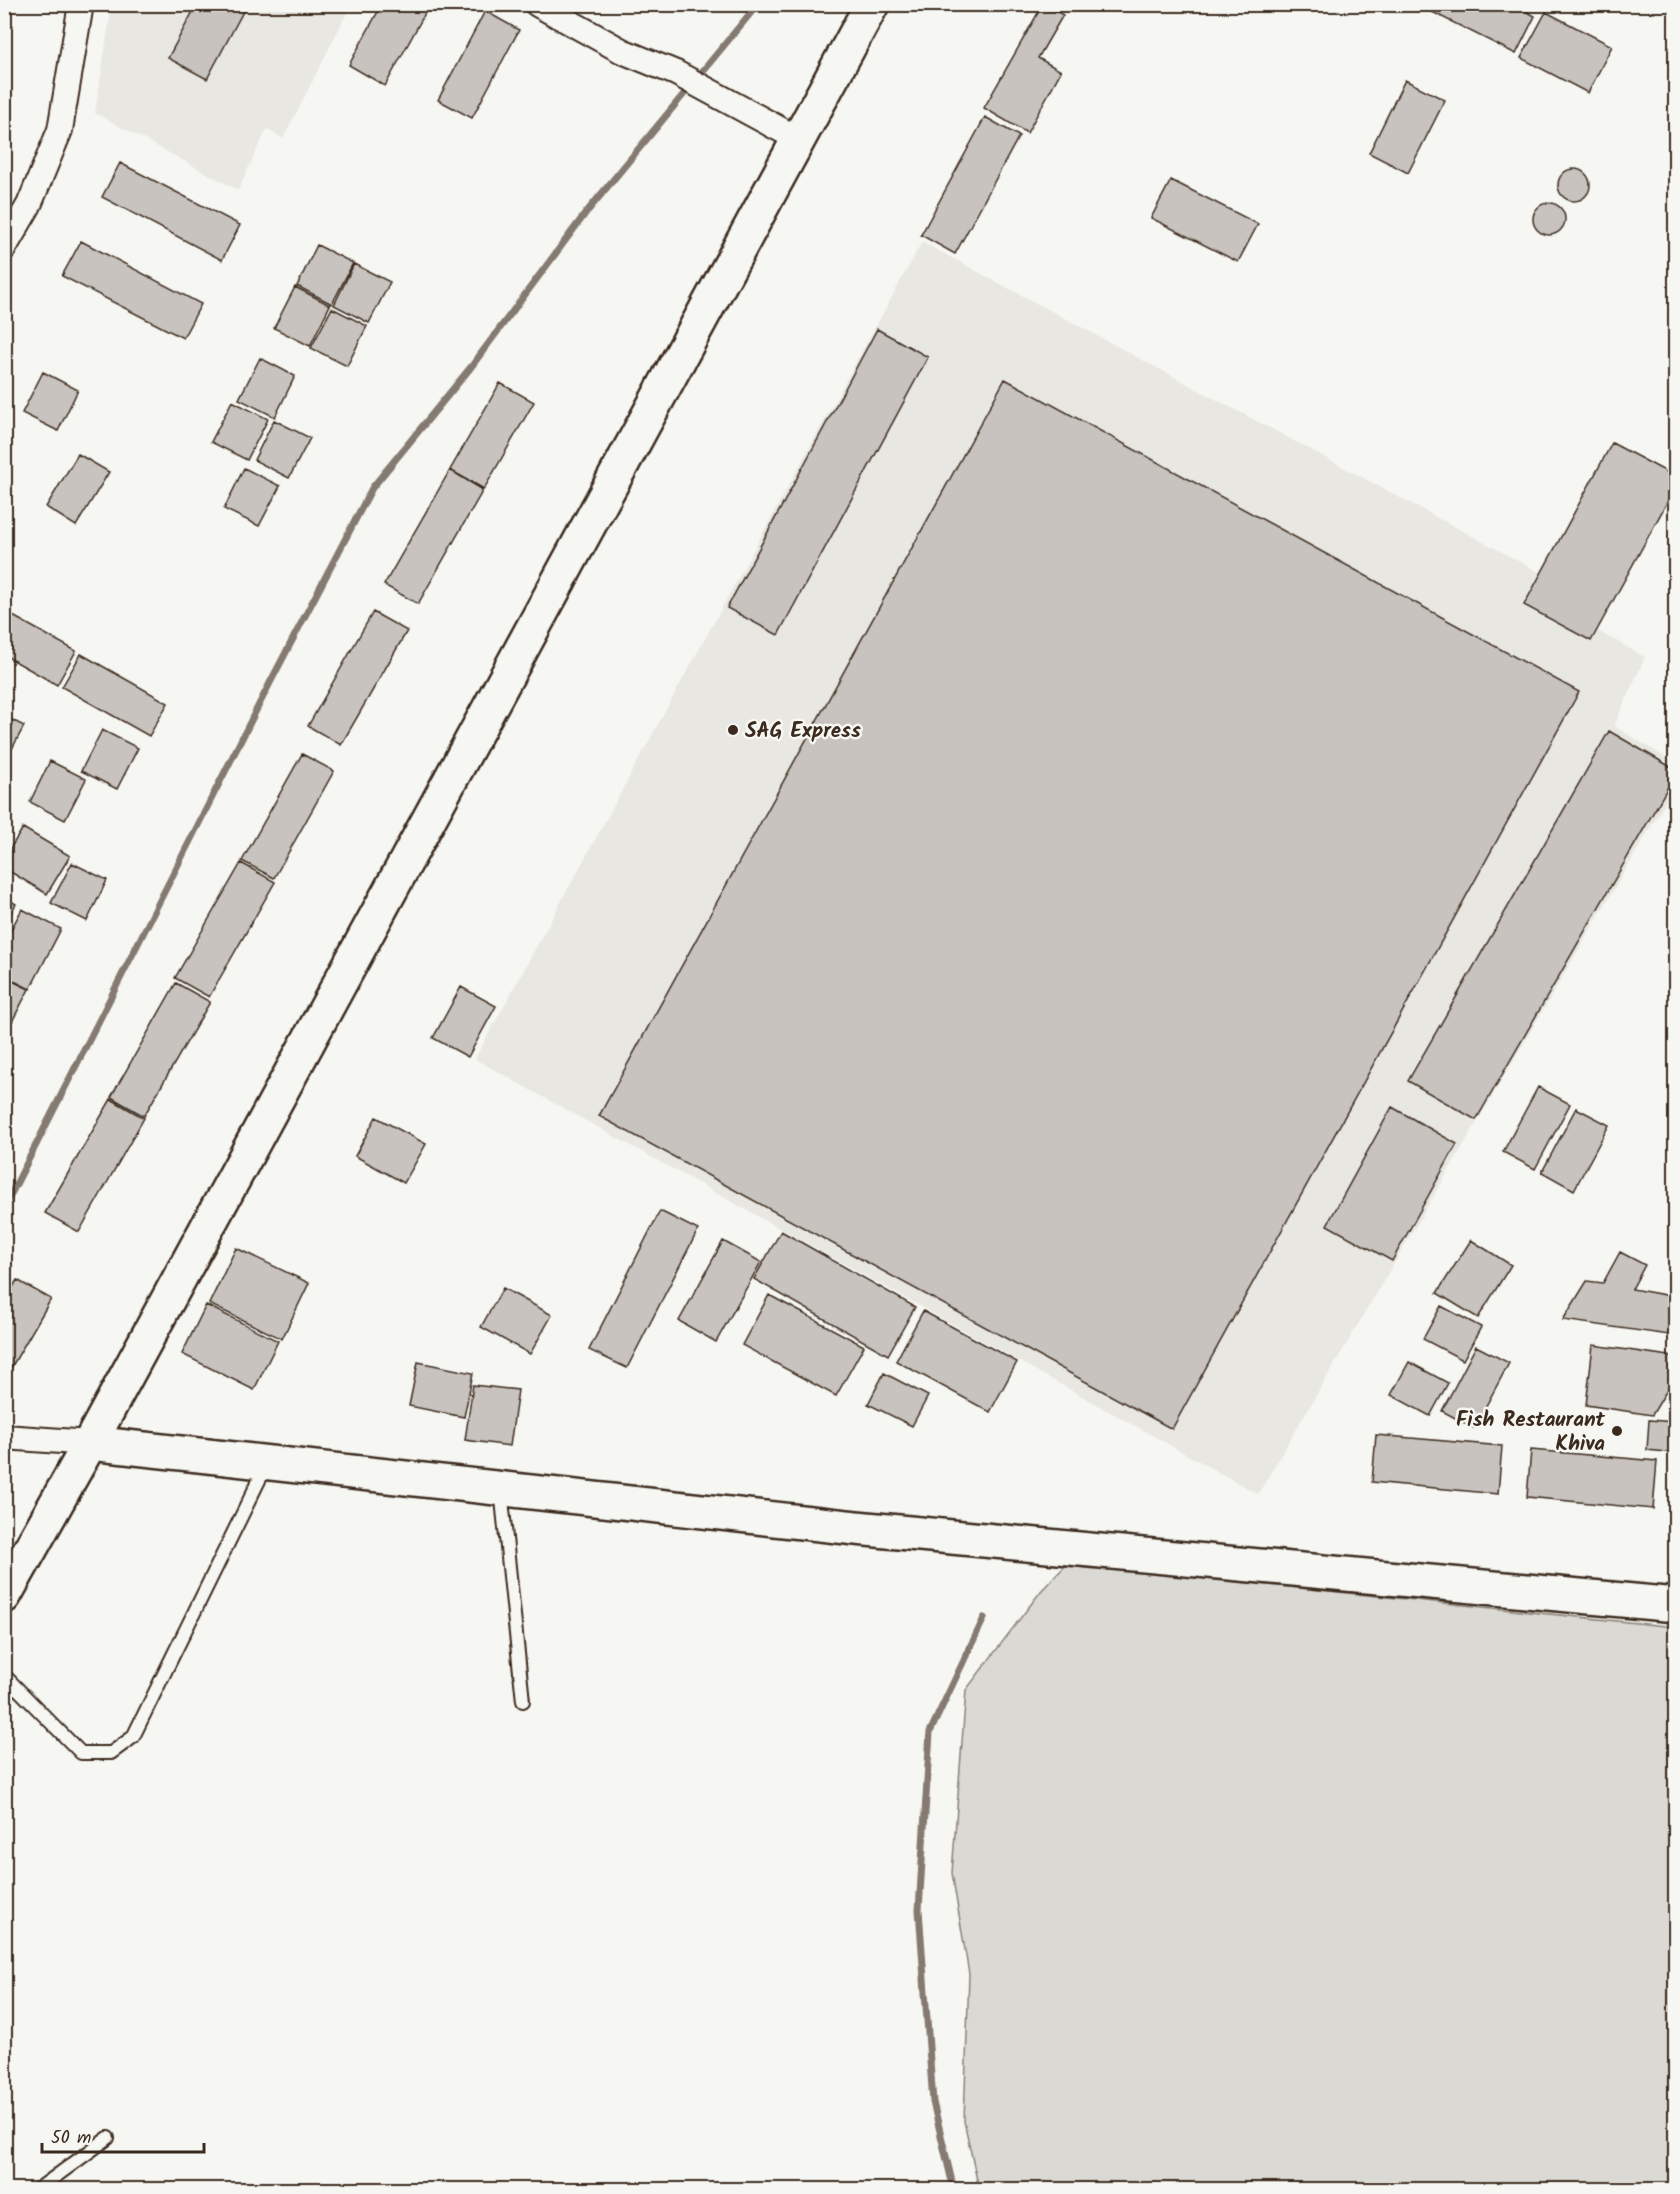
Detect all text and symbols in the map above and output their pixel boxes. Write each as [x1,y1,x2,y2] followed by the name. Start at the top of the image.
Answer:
[745,715,861,748] place label: SAG Express
[726,723,740,737] marker: SAG Express
[1456,1404,1606,1461] place label: Fish Restaurant Khiva
[1610,1424,1624,1438] marker: Fish Restaurant Khiva
[42,2116,204,2154] scale bar
[51,2124,91,2153] text: 50 m

